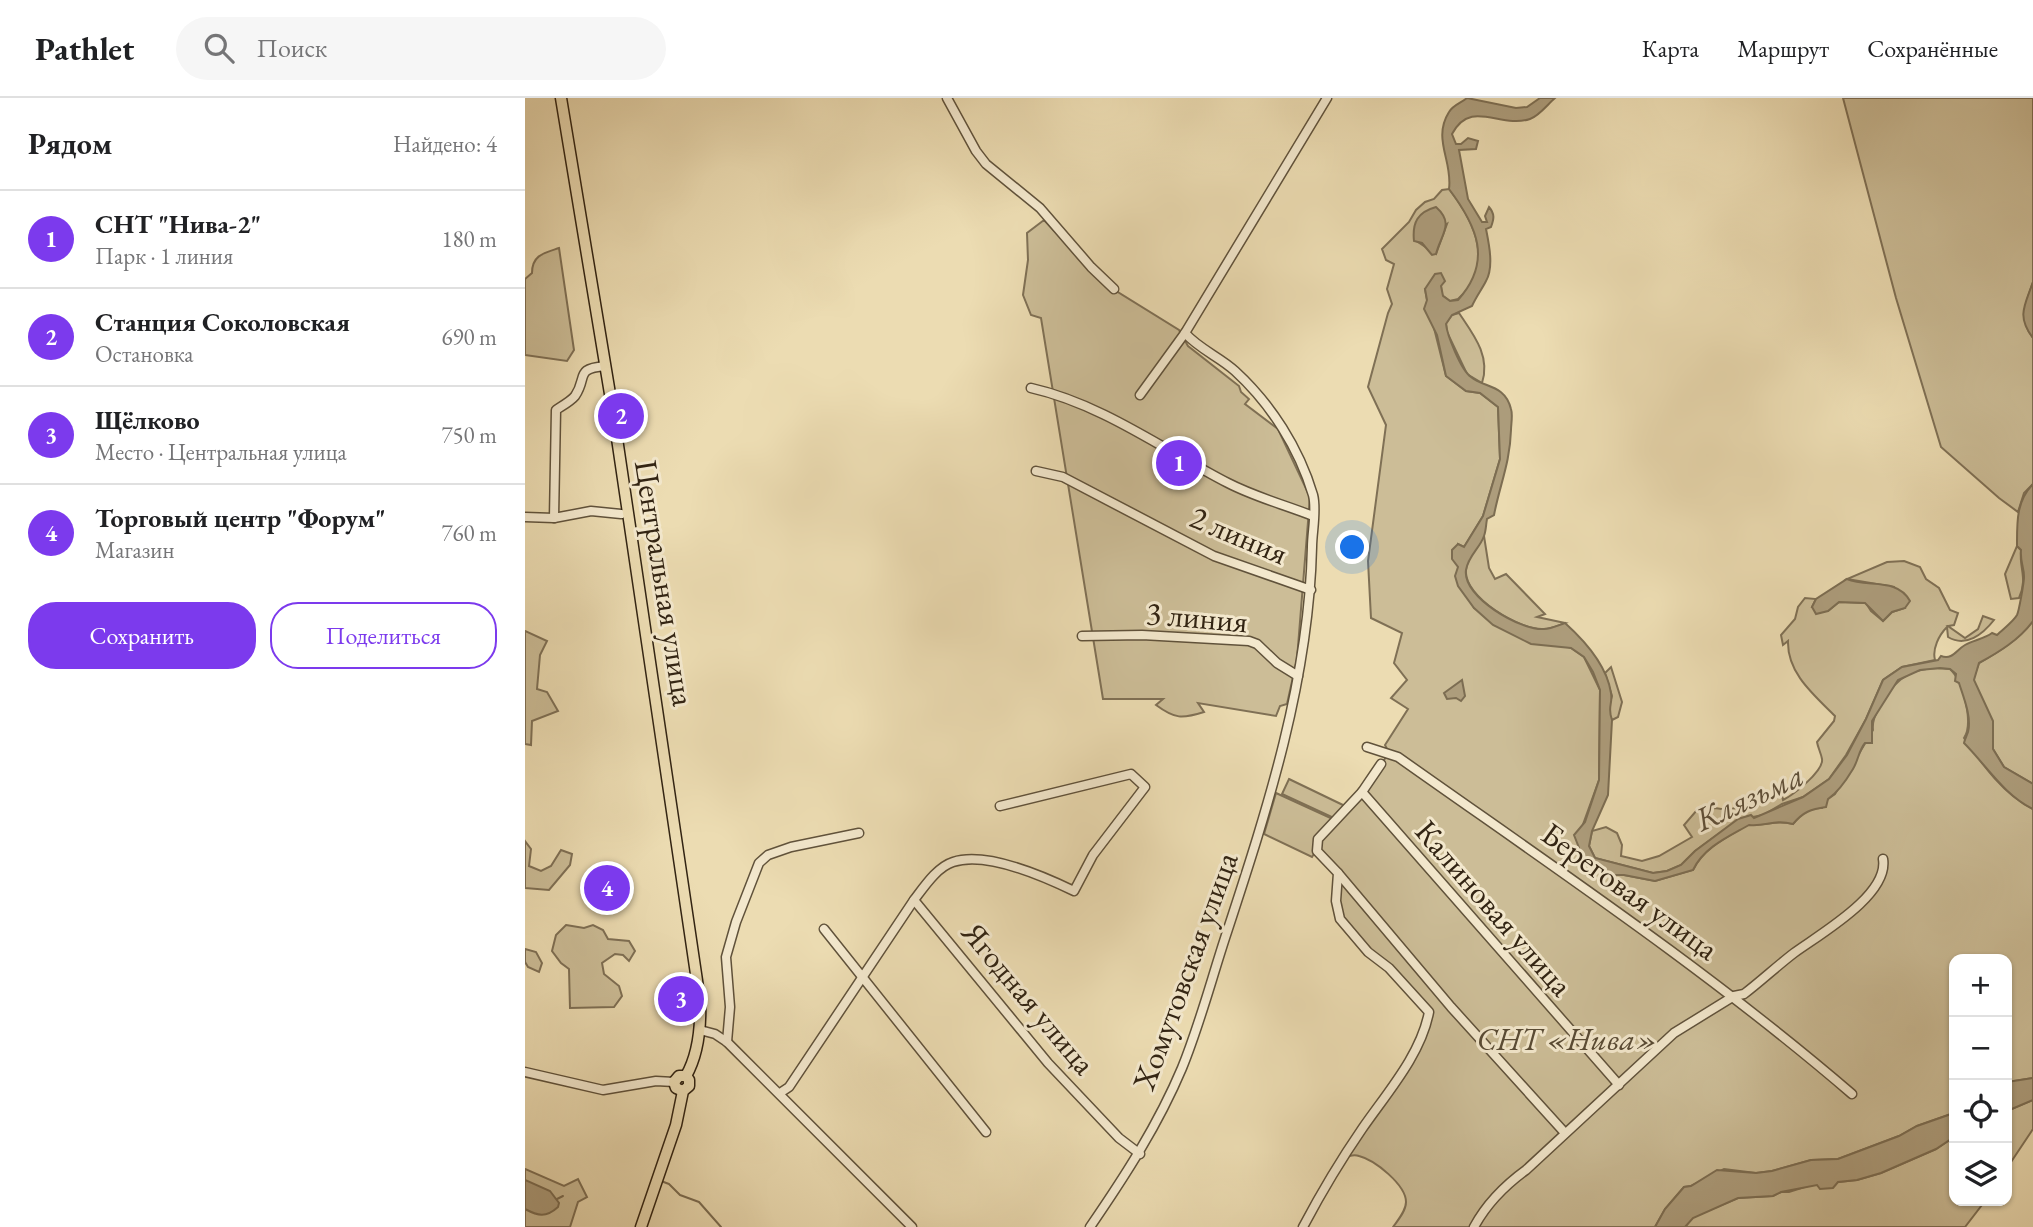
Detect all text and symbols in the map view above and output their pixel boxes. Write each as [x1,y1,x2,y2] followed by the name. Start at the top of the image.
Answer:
[176,17,666,80] search box
[35,27,134,70] text: Pathlet
[200,29,238,67] icon: search
[256,31,327,65] text: Поиск
[1642,33,1699,64] text: Карта
[1737,33,1829,64] text: Маршрут
[1867,33,1998,64] text: Сохранённые
[28,124,112,163] text: Рядом
[393,129,497,159] text: Найдено: 4
[95,207,261,241] text: СНТ "Нива-2"
[45,224,57,254] text: 1
[441,224,497,254] text: 180 m
[95,241,233,271] text: Парк · 1 линия
[95,305,350,339] text: Станция Соколовская
[45,322,57,352] text: 2
[441,322,497,352] text: 690 m
[95,339,193,369] text: Остановка
[598,390,644,442] pin: 2
[95,403,200,437] text: Щёлково
[45,420,57,450] text: 3
[441,420,497,450] text: 750 m
[95,437,347,467] text: Место · Центральная улица
[1156,437,1202,489] pin: 1
[625,457,705,709] street label: Центральная улица
[1184,496,1294,574] street label: 2 линия
[95,501,386,535] text: Торговый центр "Форум"
[45,518,57,548] text: 4
[441,518,497,548] text: 760 m
[1335,530,1369,564] your location
[95,535,174,565] text: Магазин
[1144,592,1250,642] street label: 3 линия
[28,602,256,669] button: Сохранить
[270,602,497,669] button: Поделиться
[1687,753,1810,841] water label: Клязьма
[1406,811,1582,1005] street label: Калиновая улица
[1533,813,1727,970] street label: Береговая улица
[1122,846,1248,1097] street label: Хомутовская улица
[584,862,630,914] pin: 4
[952,912,1105,1083] street label: Ягодная улица
[1949,954,2012,1206] map controls
[1949,954,2012,1017] button: +
[658,973,704,1025] pin: 3
[1949,1017,2012,1080] button: −
[1476,1018,1658,1060] park label: СНТ «Нива»
[1949,1080,2012,1143] button: locate
[1949,1143,2012,1206] button: layers

